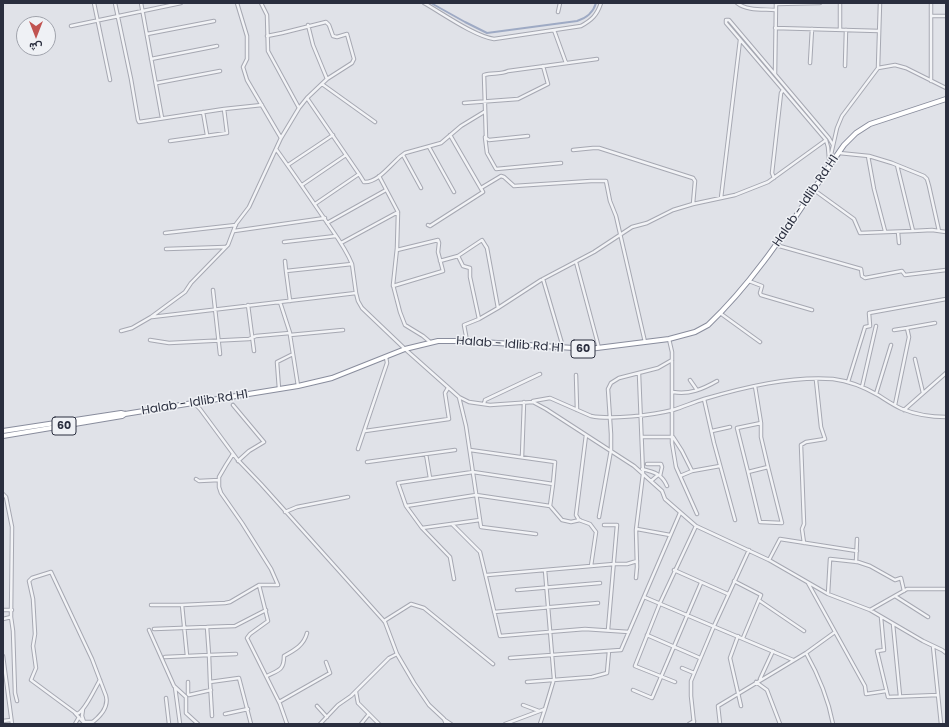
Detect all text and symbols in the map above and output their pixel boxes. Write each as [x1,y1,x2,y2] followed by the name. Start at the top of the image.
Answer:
[16,16,56,56] north arrow
[29,39,43,55] text: ش
[770,152,842,250] street label: Halab - Idlib Rd H1
[456,334,564,356] street label: Halab - Idlib Rd H1
[571,340,595,358] road number: 60
[141,387,249,419] street label: Halab - Idlib Rd H1
[52,417,76,435] road number: 60

